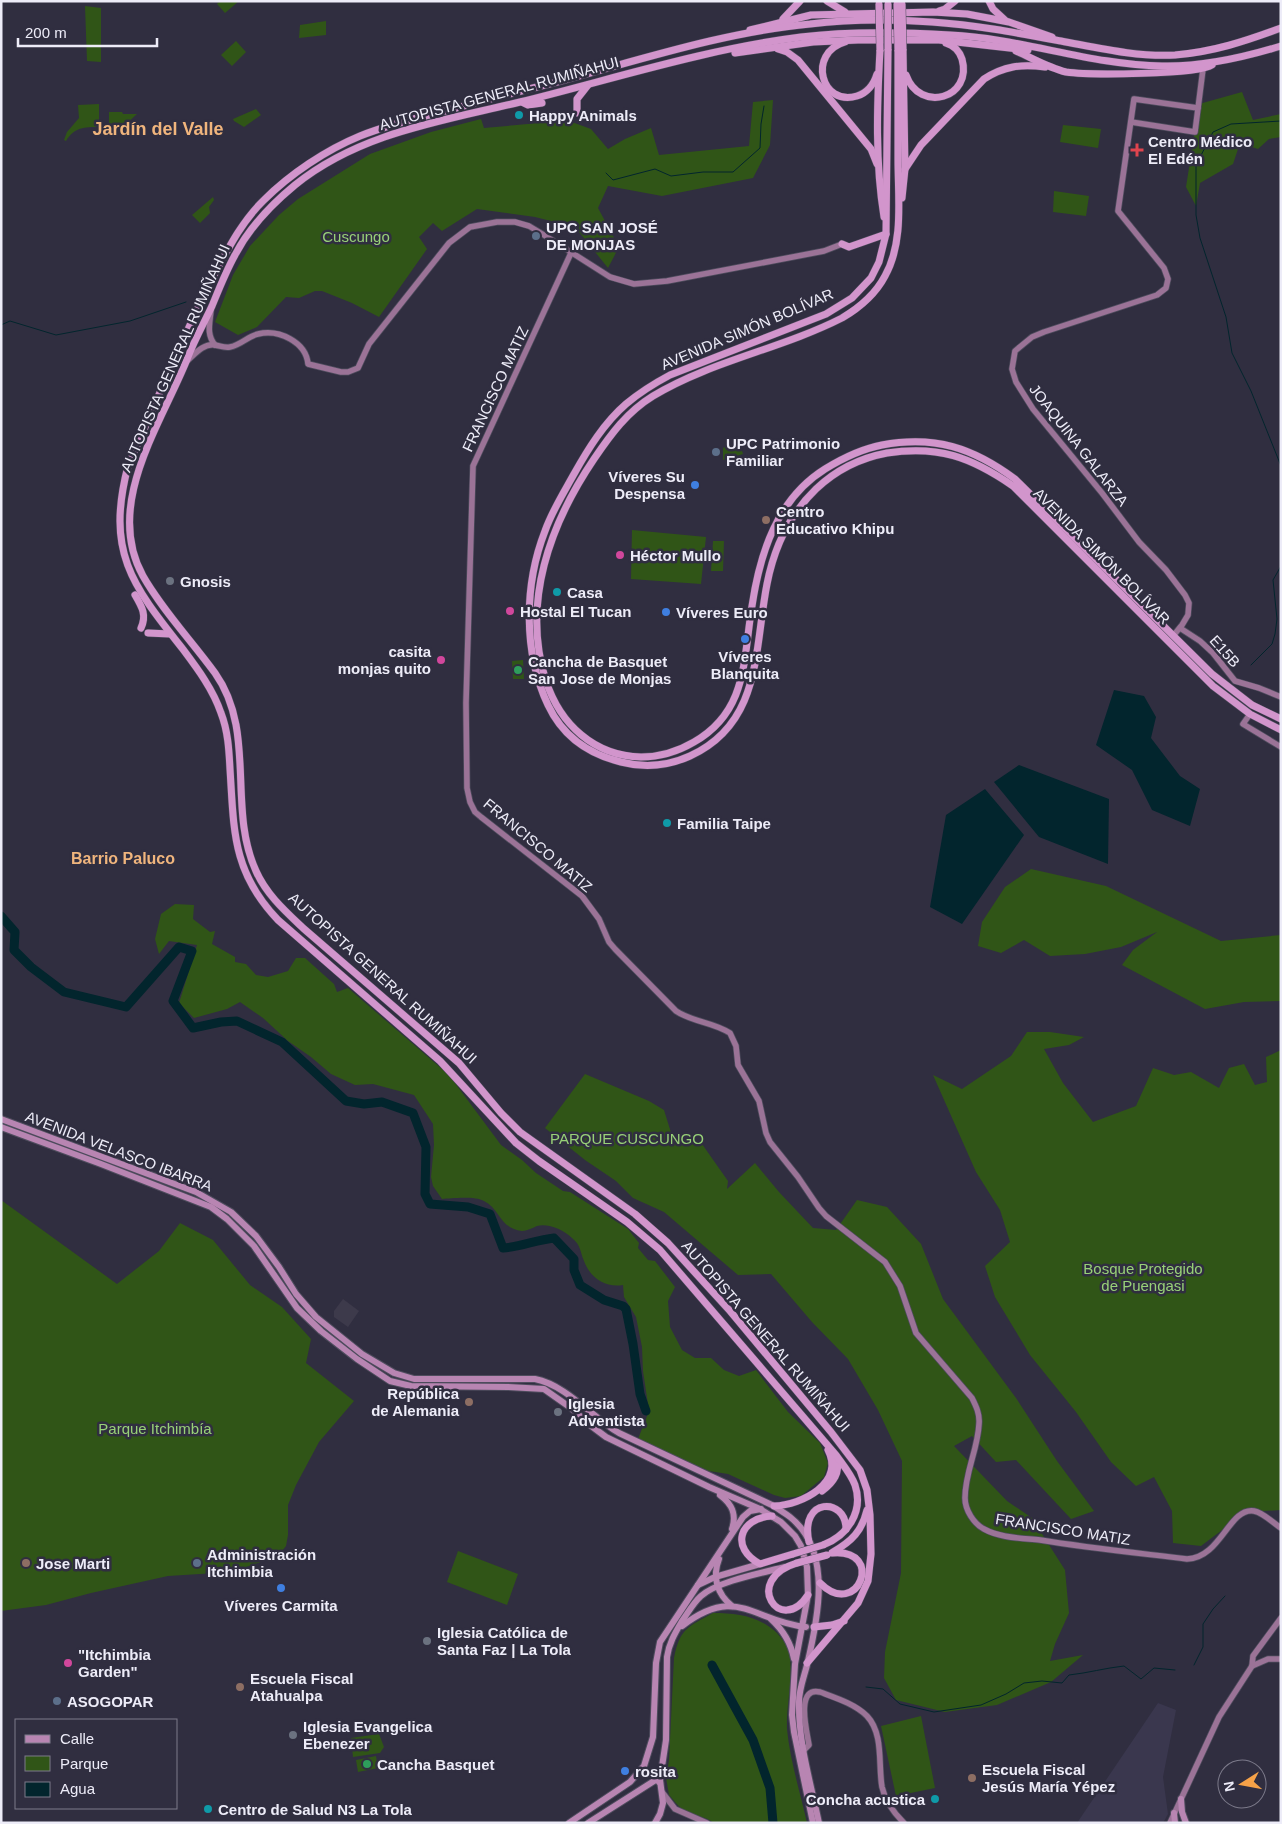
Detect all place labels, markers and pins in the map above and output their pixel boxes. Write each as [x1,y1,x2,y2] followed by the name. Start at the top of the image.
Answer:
[529,107,637,124] place label: Happy Animals
[513,109,525,121] marker: Happy Animals
[1148,133,1252,167] place label: Centro Médico El Edén
[1130,143,1144,157] marker: Centro Médico El Edén
[546,219,658,253] place label: UPC SAN JOSÉ DE MONJAS
[530,230,542,242] marker: UPC SAN JOSÉ DE MONJAS
[726,435,840,469] place label: UPC Patrimonio Familiar
[710,446,722,458] marker: UPC Patrimonio Familiar
[608,468,686,502] place label: Víveres Su Despensa
[689,479,701,491] marker: Víveres Su Despensa
[776,503,894,537] place label: Centro Educativo Khipu
[760,514,772,526] marker: Centro Educativo Khipu
[630,547,721,564] place label: Héctor Mullo
[614,549,626,561] marker: Héctor Mullo
[180,573,231,590] place label: Gnosis
[164,575,176,587] marker: Gnosis
[567,584,604,601] place label: Casa
[551,586,563,598] marker: Casa
[520,603,631,620] place label: Hostal El Tucan
[676,604,768,621] place label: Víveres Euro
[504,605,516,617] marker: Hostal El Tucan
[660,606,672,618] marker: Víveres Euro
[739,633,751,645] marker: Víveres Blanquita
[338,643,432,677] place label: casita monjas quito
[711,648,780,682] place label: Víveres Blanquita
[528,653,671,687] place label: Cancha de Basquet San Jose de Monjas
[435,654,447,666] marker: casita monjas quito
[512,664,524,676] marker: Cancha de Basquet San Jose de Monjas
[677,815,771,832] place label: Familia Taipe
[661,817,673,829] marker: Familia Taipe
[371,1385,460,1419] place label: República de Alemania
[568,1395,645,1429] place label: Iglesia Adventista
[463,1396,475,1408] marker: República de Alemania
[552,1406,564,1418] marker: Iglesia Adventista
[207,1546,316,1580] place label: Administración Itchimbia
[36,1555,110,1572] place label: Jose Marti
[20,1557,32,1569] marker: Jose Marti
[191,1557,203,1569] marker: Administración Itchimbia
[275,1582,287,1594] marker: Víveres Carmita
[224,1597,338,1614] place label: Víveres Carmita
[437,1624,572,1658] place label: Iglesia Católica de Santa Faz | La Tola
[421,1635,433,1647] marker: Iglesia Católica de Santa Faz | La Tola
[78,1646,152,1680] place label: "Itchimbia Garden"
[62,1657,74,1669] marker: "Itchimbia Garden"
[250,1670,353,1704] place label: Escuela Fiscal Atahualpa
[234,1681,246,1693] marker: Escuela Fiscal Atahualpa
[67,1693,154,1710] place label: ASOGOPAR
[51,1695,63,1707] marker: ASOGOPAR
[303,1718,433,1752] place label: Iglesia Evangelica Ebenezer
[287,1729,299,1741] marker: Iglesia Evangelica Ebenezer
[377,1756,495,1773] place label: Cancha Basquet
[361,1758,373,1770] marker: Cancha Basquet
[982,1761,1115,1795] place label: Escuela Fiscal Jesús María Yépez
[635,1763,677,1780] place label: rosita
[619,1765,631,1777] marker: rosita
[966,1772,978,1784] marker: Escuela Fiscal Jesús María Yépez
[806,1791,926,1808] place label: Concha acustica
[929,1793,941,1805] marker: Concha acustica
[218,1801,413,1818] place label: Centro de Salud N3 La Tola
[202,1803,214,1815] marker: Centro de Salud N3 La Tola

